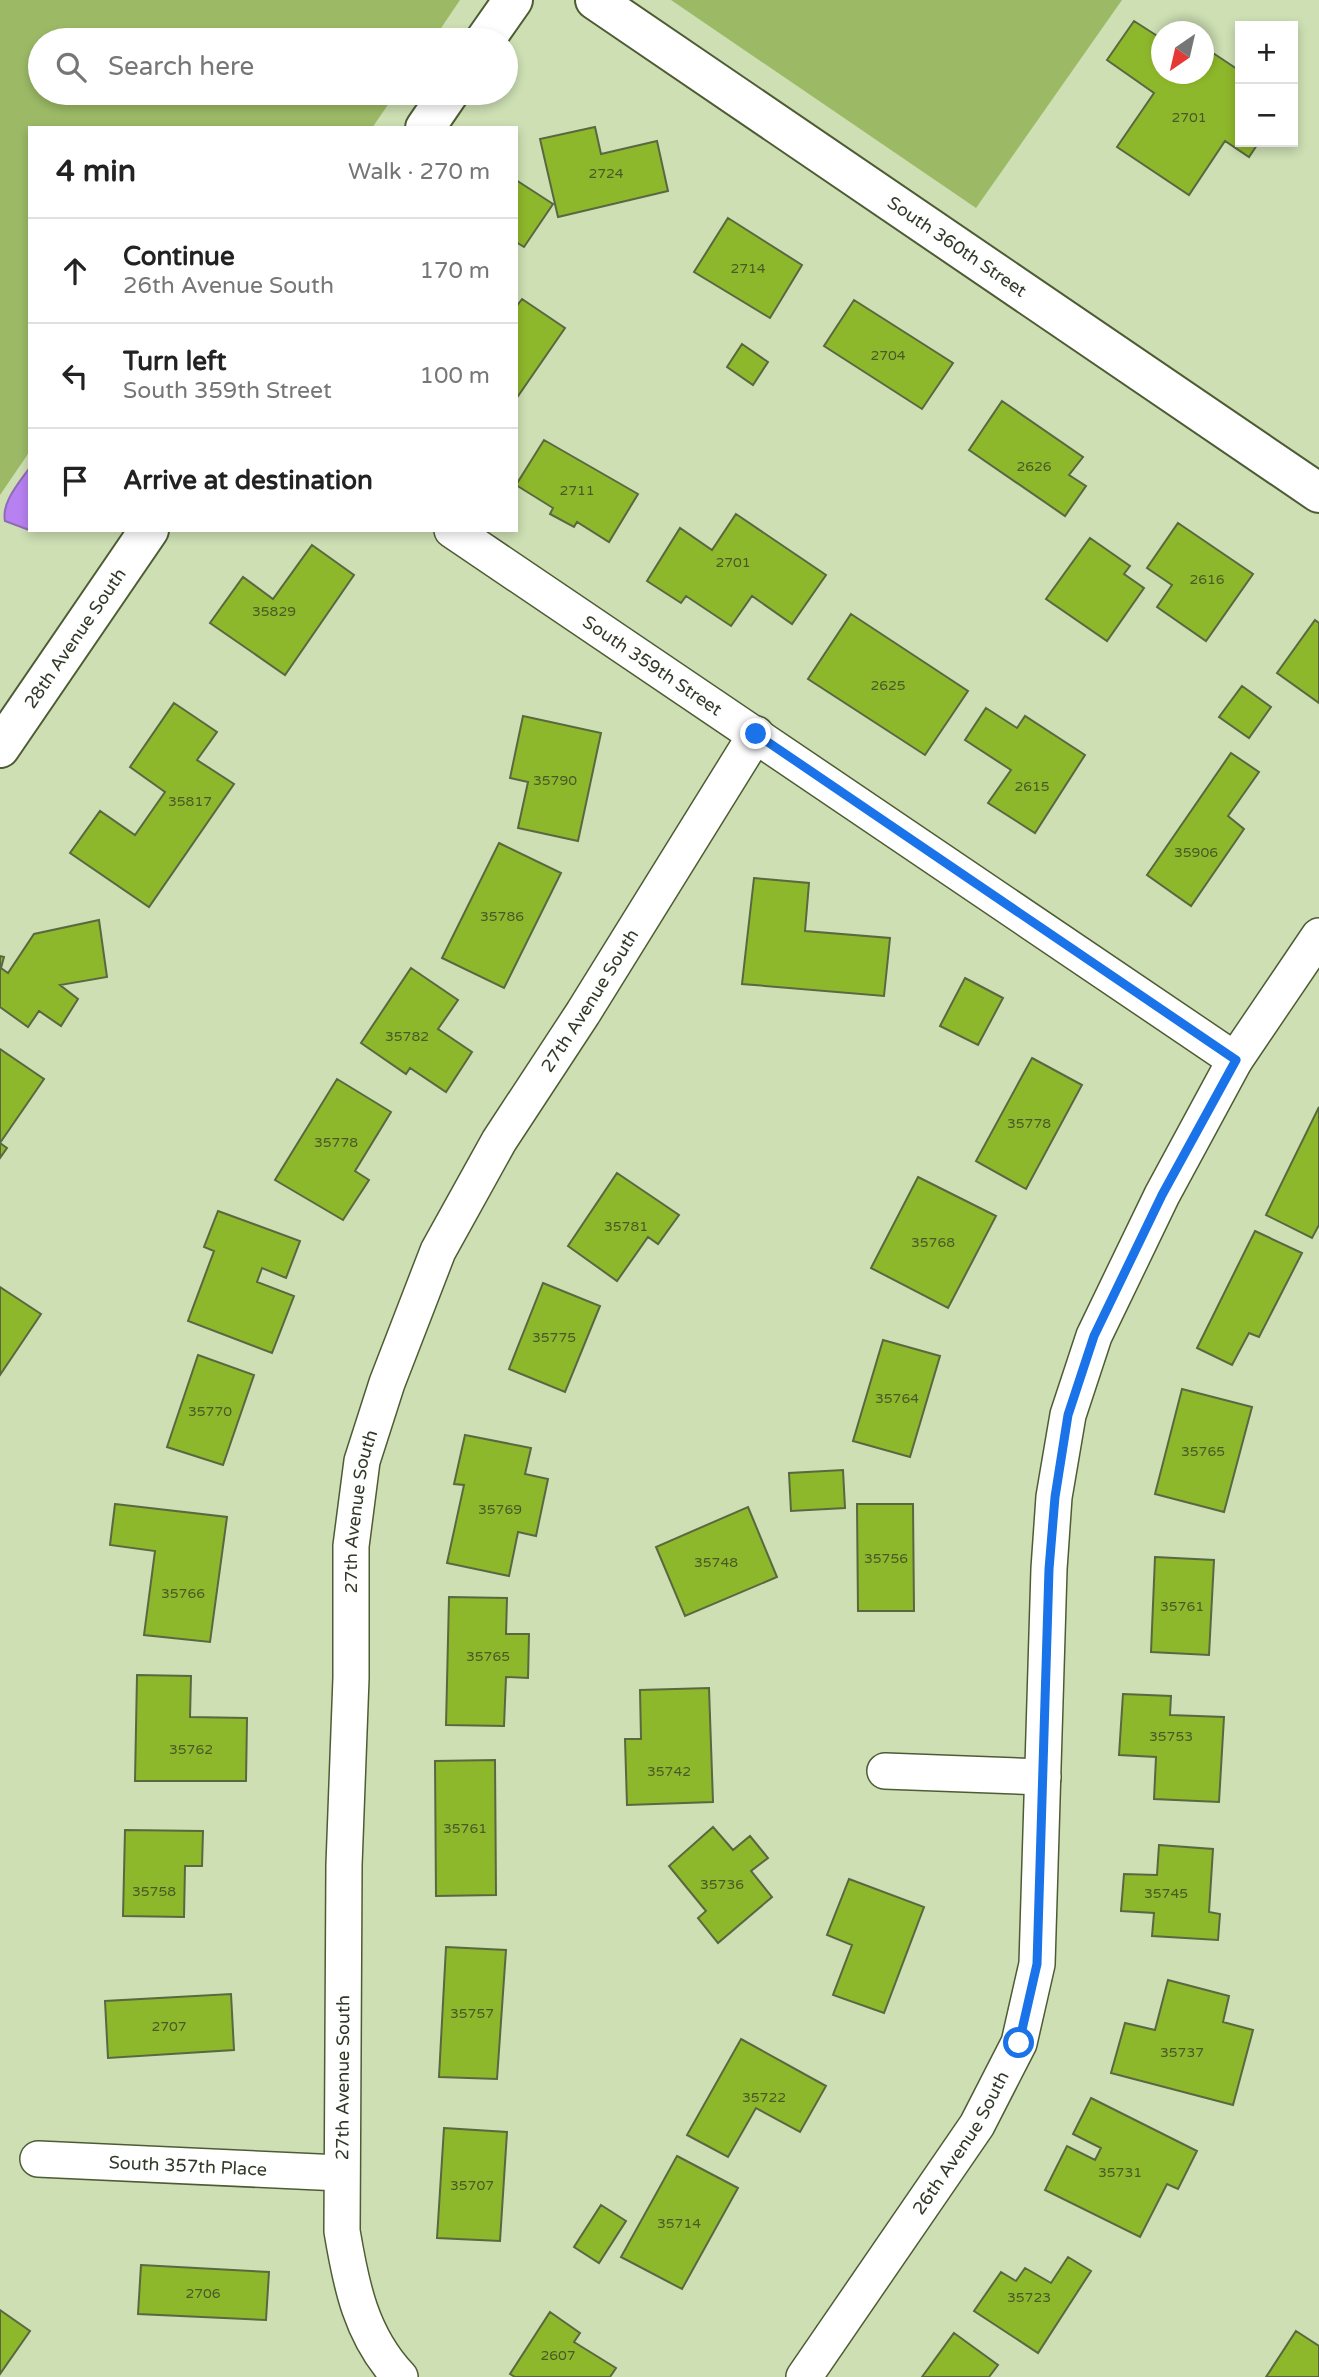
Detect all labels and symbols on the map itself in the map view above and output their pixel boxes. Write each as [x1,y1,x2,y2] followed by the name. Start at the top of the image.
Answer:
[1151,21,1214,84] north arrow
[1171,109,1207,126] house number: 2701
[588,165,624,182] house number: 2724
[883,191,1031,302] street label: South 360th Street
[730,260,766,277] house number: 2714
[870,347,906,364] house number: 2704
[1016,458,1052,475] house number: 2626
[559,482,595,499] house number: 2711
[715,554,751,571] house number: 2701
[19,564,131,713] street label: 28th Avenue South
[1189,571,1225,588] house number: 2616
[252,603,296,620] house number: 35829
[579,611,726,721] street label: South 359th Street
[870,677,906,694] house number: 2625
[740,718,771,749] route end
[533,772,577,789] house number: 35790
[1014,778,1050,795] house number: 2615
[168,793,212,810] house number: 35817
[1174,844,1218,861] house number: 35906
[480,908,524,925] house number: 35786
[536,925,643,1076] street label: 27th Avenue South
[385,1028,429,1045] house number: 35782
[1007,1115,1051,1132] house number: 35778
[314,1134,358,1151] house number: 35778
[604,1218,648,1235] house number: 35781
[911,1234,955,1251] house number: 35768
[532,1329,576,1346] house number: 35775
[875,1390,919,1407] house number: 35764
[188,1403,232,1420] house number: 35770
[340,1427,382,1593] street label: 27th Avenue South
[1181,1443,1225,1460] house number: 35765
[478,1501,522,1518] house number: 35769
[864,1550,908,1567] house number: 35756
[694,1554,738,1571] house number: 35748
[161,1585,205,1602] house number: 35766
[1160,1598,1204,1615] house number: 35761
[466,1648,510,1665] house number: 35765
[1149,1728,1193,1745] house number: 35753
[169,1741,213,1758] house number: 35762
[647,1763,691,1780] house number: 35742
[443,1820,487,1837] house number: 35761
[700,1876,744,1893] house number: 35736
[132,1883,176,1900] house number: 35758
[1144,1885,1188,1902] house number: 35745
[331,1995,354,2160] street label: 27th Avenue South
[450,2005,494,2022] house number: 35757
[151,2018,187,2035] house number: 2707
[1003,2027,1034,2058] route start
[1160,2044,1204,2061] house number: 35737
[908,2068,1014,2219] street label: 26th Avenue South
[742,2089,786,2106] house number: 35722
[108,2151,267,2181] street label: South 357th Place
[1098,2164,1142,2181] house number: 35731
[450,2177,494,2194] house number: 35707
[657,2215,701,2232] house number: 35714
[185,2285,221,2302] house number: 2706
[1007,2289,1051,2306] house number: 35723
[540,2347,576,2364] house number: 2607

